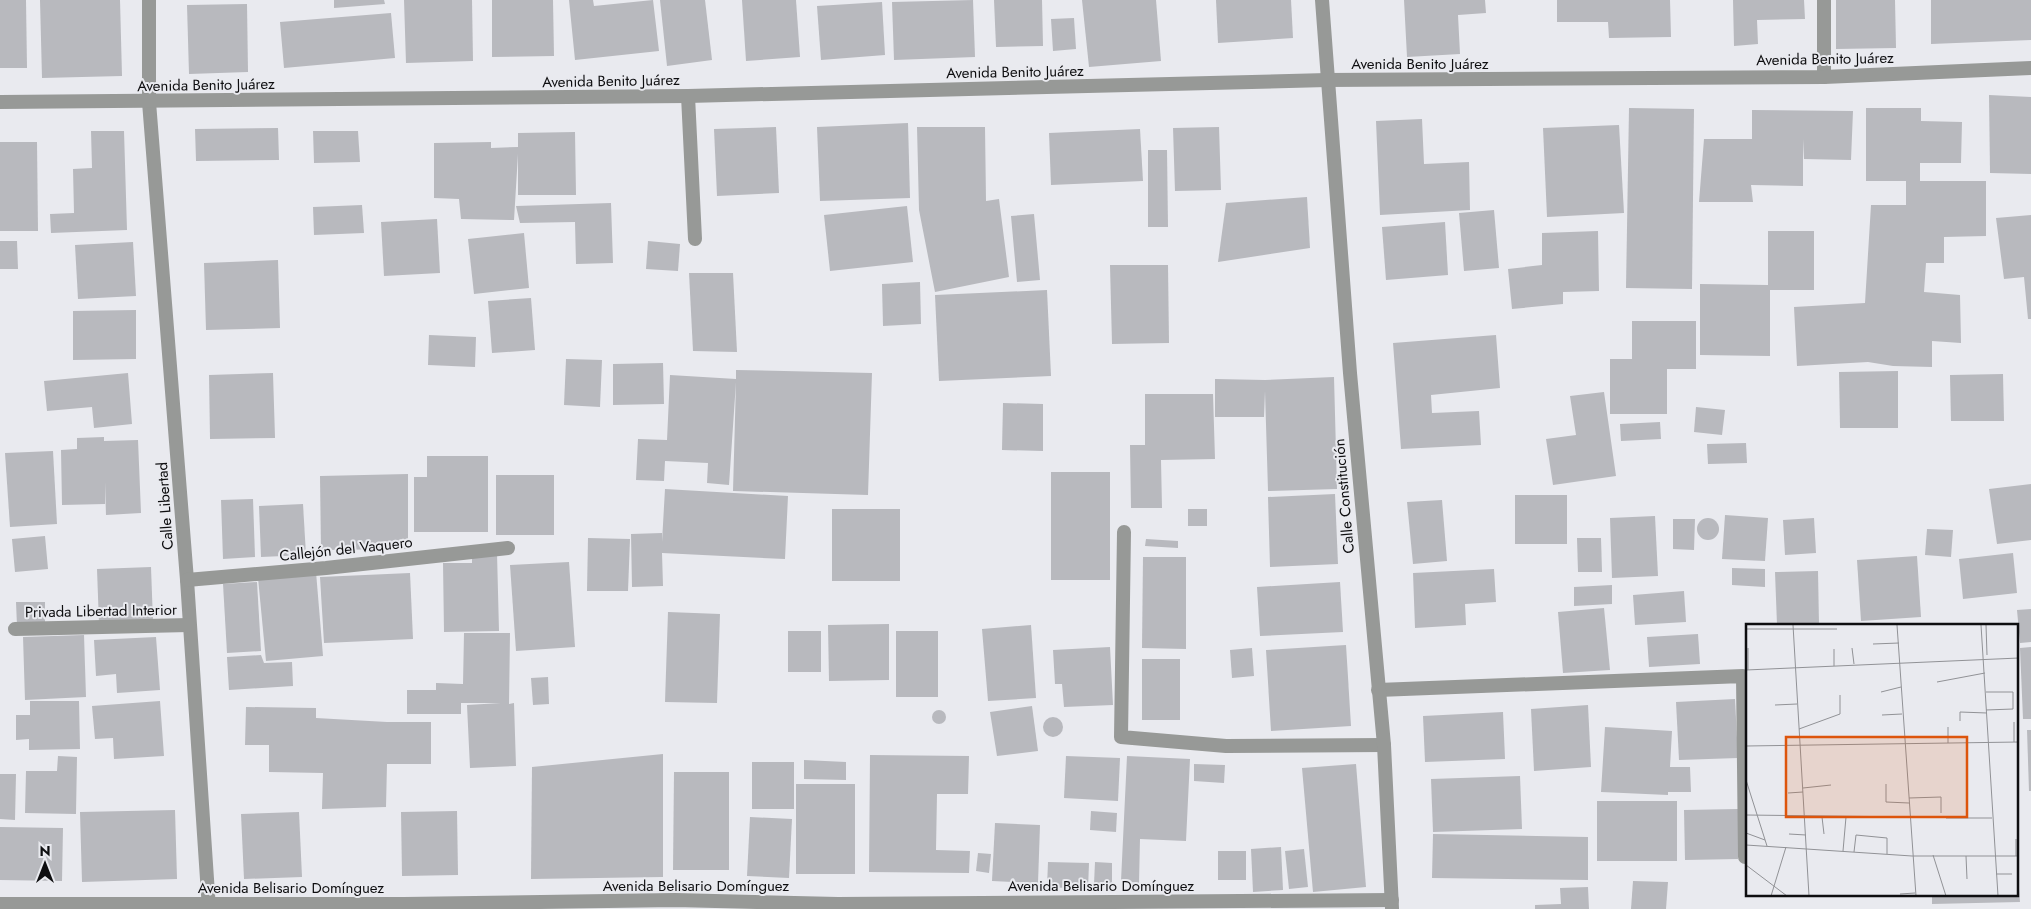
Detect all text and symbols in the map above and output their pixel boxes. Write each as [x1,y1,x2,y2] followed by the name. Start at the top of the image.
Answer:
[1756,47,1894,71] street label: Avenida Benito Juárez
[1351,53,1489,75] street label: Avenida Benito Juárez
[946,60,1084,84] street label: Avenida Benito Juárez
[542,69,680,93] street label: Avenida Benito Juárez
[137,73,275,97] street label: Avenida Benito Juárez
[1328,438,1360,554] street label: Calle Constitución
[151,461,179,551] street label: Calle Libertad
[278,531,414,567] street label: Callejón del Vaquero
[25,599,178,623] street label: Privada Libertad Interior
[1746,624,2018,896] inset map
[20,839,70,889] north arrow
[39,841,51,861] text: N
[603,875,789,897] street label: Avenida Belisario Domínguez
[1008,875,1194,897] street label: Avenida Belisario Domínguez
[198,877,384,899] street label: Avenida Belisario Domínguez

